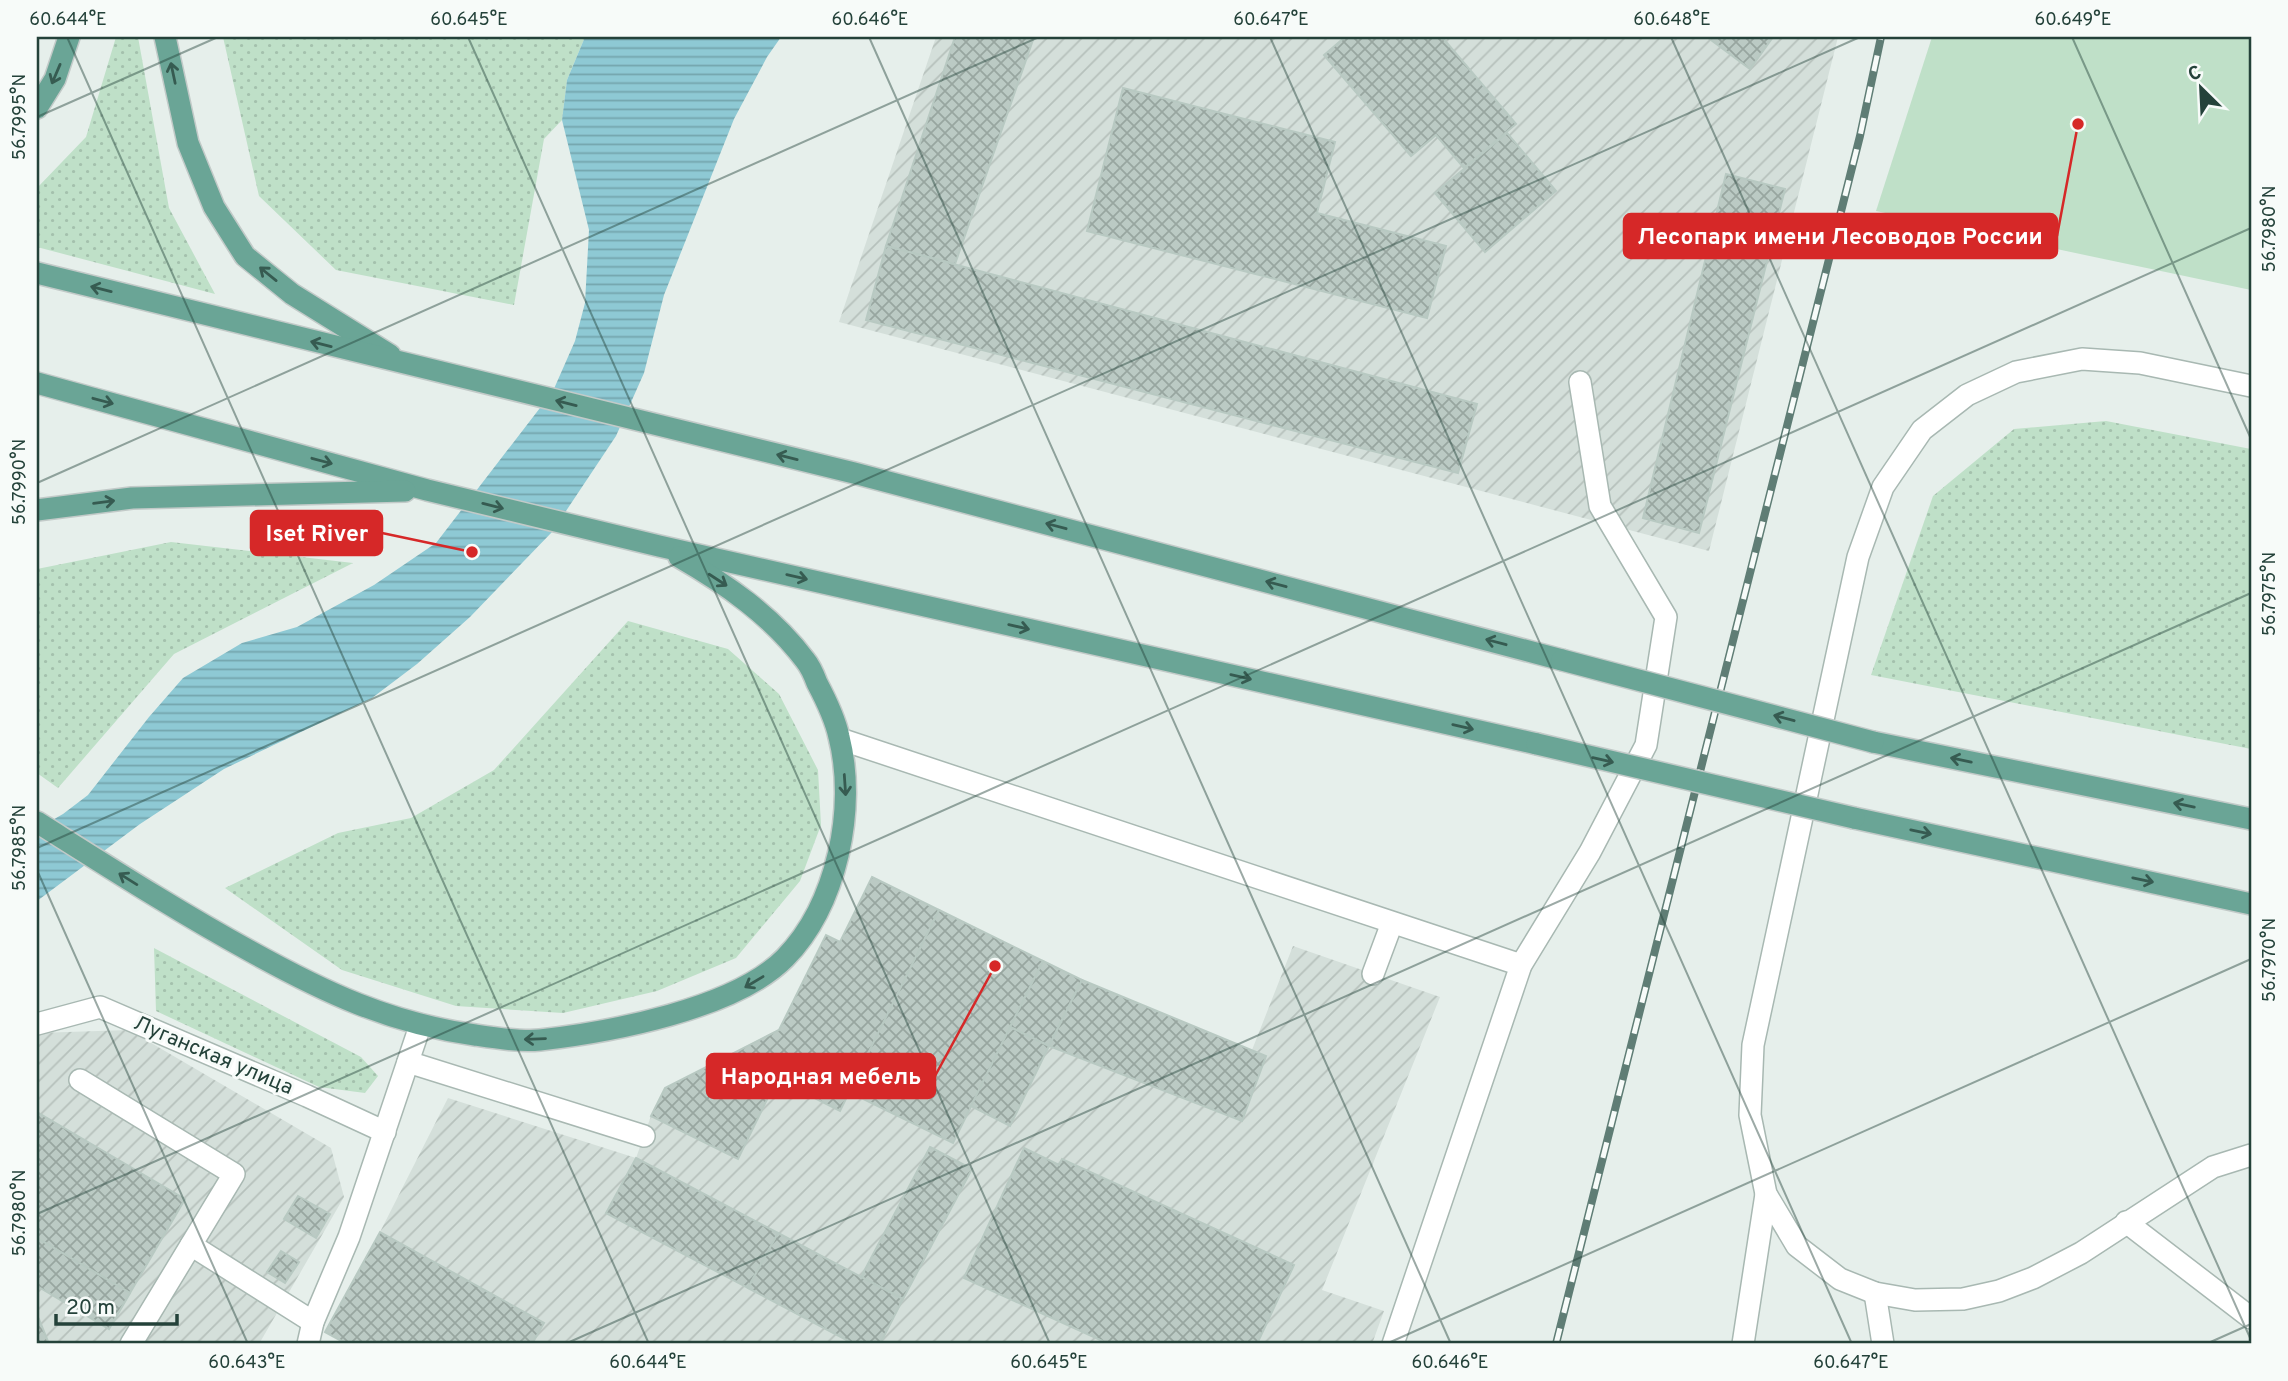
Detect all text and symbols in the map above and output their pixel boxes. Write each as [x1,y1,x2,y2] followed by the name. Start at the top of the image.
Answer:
[29,9,107,32] text: 60.644°E
[430,9,508,32] text: 60.645°E
[831,9,909,32] text: 60.646°E
[1233,9,1309,32] text: 60.647°E
[1633,9,1711,32] text: 60.648°E
[2035,9,2111,32] text: 60.649°E
[2166,52,2236,122] north arrow
[2184,61,2205,88] text: С
[166,62,180,85] one-way arrow
[49,63,62,84] one-way arrow
[9,74,32,160] text: 56.7995°N
[2259,186,2282,272] text: 56.7980°N
[1624,214,2057,258] callout: Лесопарк имени Лесоводов России
[1637,224,2043,253] text: Лесопарк имени Лесоводов России
[259,266,277,282] one-way arrow
[90,282,112,295] one-way arrow
[311,337,333,350] one-way arrow
[91,395,113,408] one-way arrow
[555,396,578,410] one-way arrow
[9,439,32,525] text: 56.7990°N
[776,450,799,463] one-way arrow
[310,455,333,468] one-way arrow
[92,495,115,508] one-way arrow
[481,500,504,513] one-way arrow
[251,511,382,555] callout: Iset River
[1045,519,1068,532] one-way arrow
[266,521,369,550] text: Iset River
[2259,552,2282,636] text: 56.7975°N
[785,571,808,584] one-way arrow
[707,574,727,588] one-way arrow
[1265,577,1287,590] one-way arrow
[1007,621,1030,635] one-way arrow
[1485,635,1507,648] one-way arrow
[1229,671,1252,685] one-way arrow
[1773,711,1796,724] one-way arrow
[1451,721,1474,735] one-way arrow
[1950,752,1973,766] one-way arrow
[1591,753,1614,767] one-way arrow
[838,773,851,796] one-way arrow
[2173,798,2196,812] one-way arrow
[9,805,32,891] text: 56.7985°N
[1909,826,1932,840] one-way arrow
[119,872,138,887] one-way arrow
[2131,874,2154,888] one-way arrow
[2259,918,2282,1002] text: 56.7970°N
[744,975,764,989] one-way arrow
[129,1010,297,1102] street label: Луганская улица
[524,1032,547,1045] one-way arrow
[707,1054,935,1098] callout: Народная мебель
[721,1064,921,1093] text: Народная мебель
[9,1170,32,1256] text: 56.7980°N
[56,1283,177,1327] scale bar
[66,1295,115,1322] text: 20 m
[208,1352,286,1375] text: 60.643°E
[609,1352,687,1375] text: 60.644°E
[1010,1352,1088,1375] text: 60.645°E
[1411,1352,1489,1375] text: 60.646°E
[1813,1352,1889,1375] text: 60.647°E

